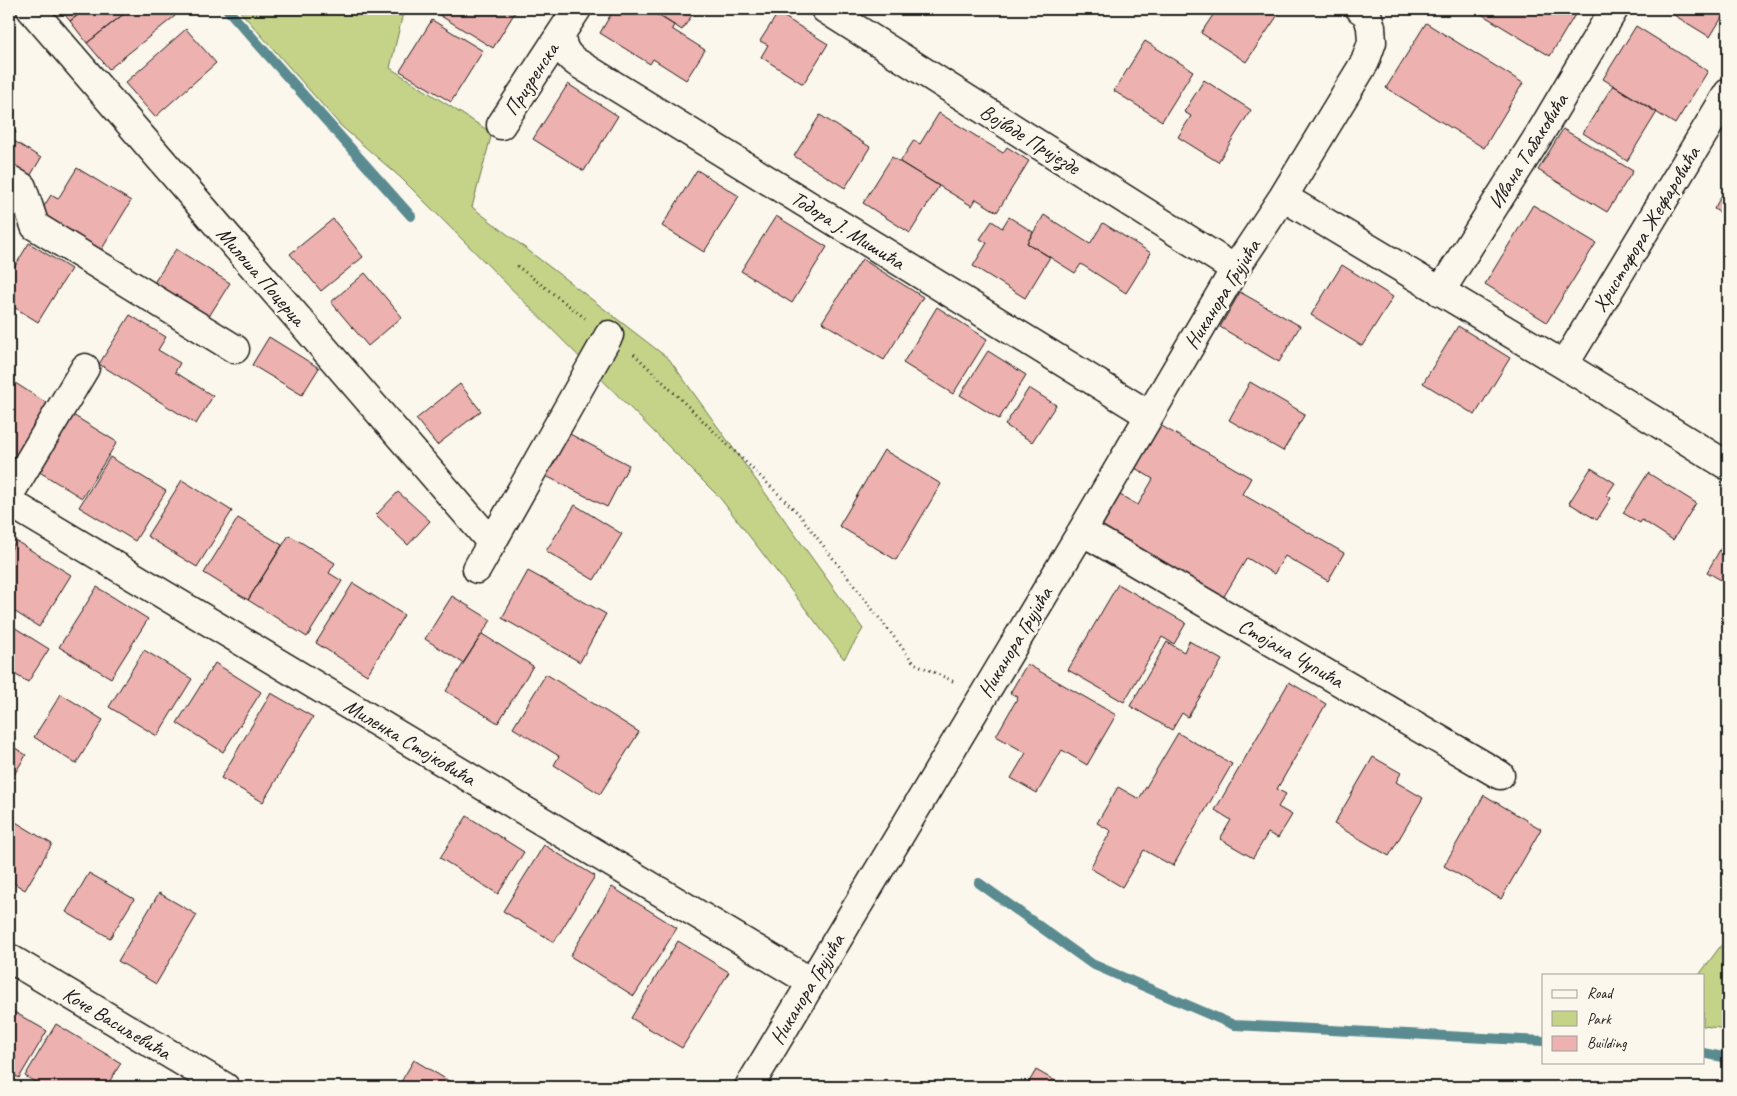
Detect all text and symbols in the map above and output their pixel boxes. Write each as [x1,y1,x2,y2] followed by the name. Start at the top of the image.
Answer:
[498,36,565,120] street label: Призренска
[1482,87,1575,213] street label: Ивана Табаковића
[975,98,1086,181] street label: Војводе Пријезде
[1586,140,1707,316] street label: Христофора Жефаровића
[786,185,911,276] street label: Тодора Ј. Мишића
[211,221,313,333] street label: Милоша Поцерца
[1178,233,1267,354] street label: Никанора Грујића
[972,580,1059,702] street label: Никанора Грујића
[1234,612,1350,694] street label: Стојана Чупића
[339,693,482,792] street label: Миленка Стојковића
[764,927,851,1049] street label: Никанора Грујића
[1542,974,1704,1064] legend
[58,981,177,1066] street label: Коче Васиљевића
[1587,984,1614,1003] text: Road
[1587,1010,1612,1029] text: Park
[1587,1034,1627,1053] text: Building

